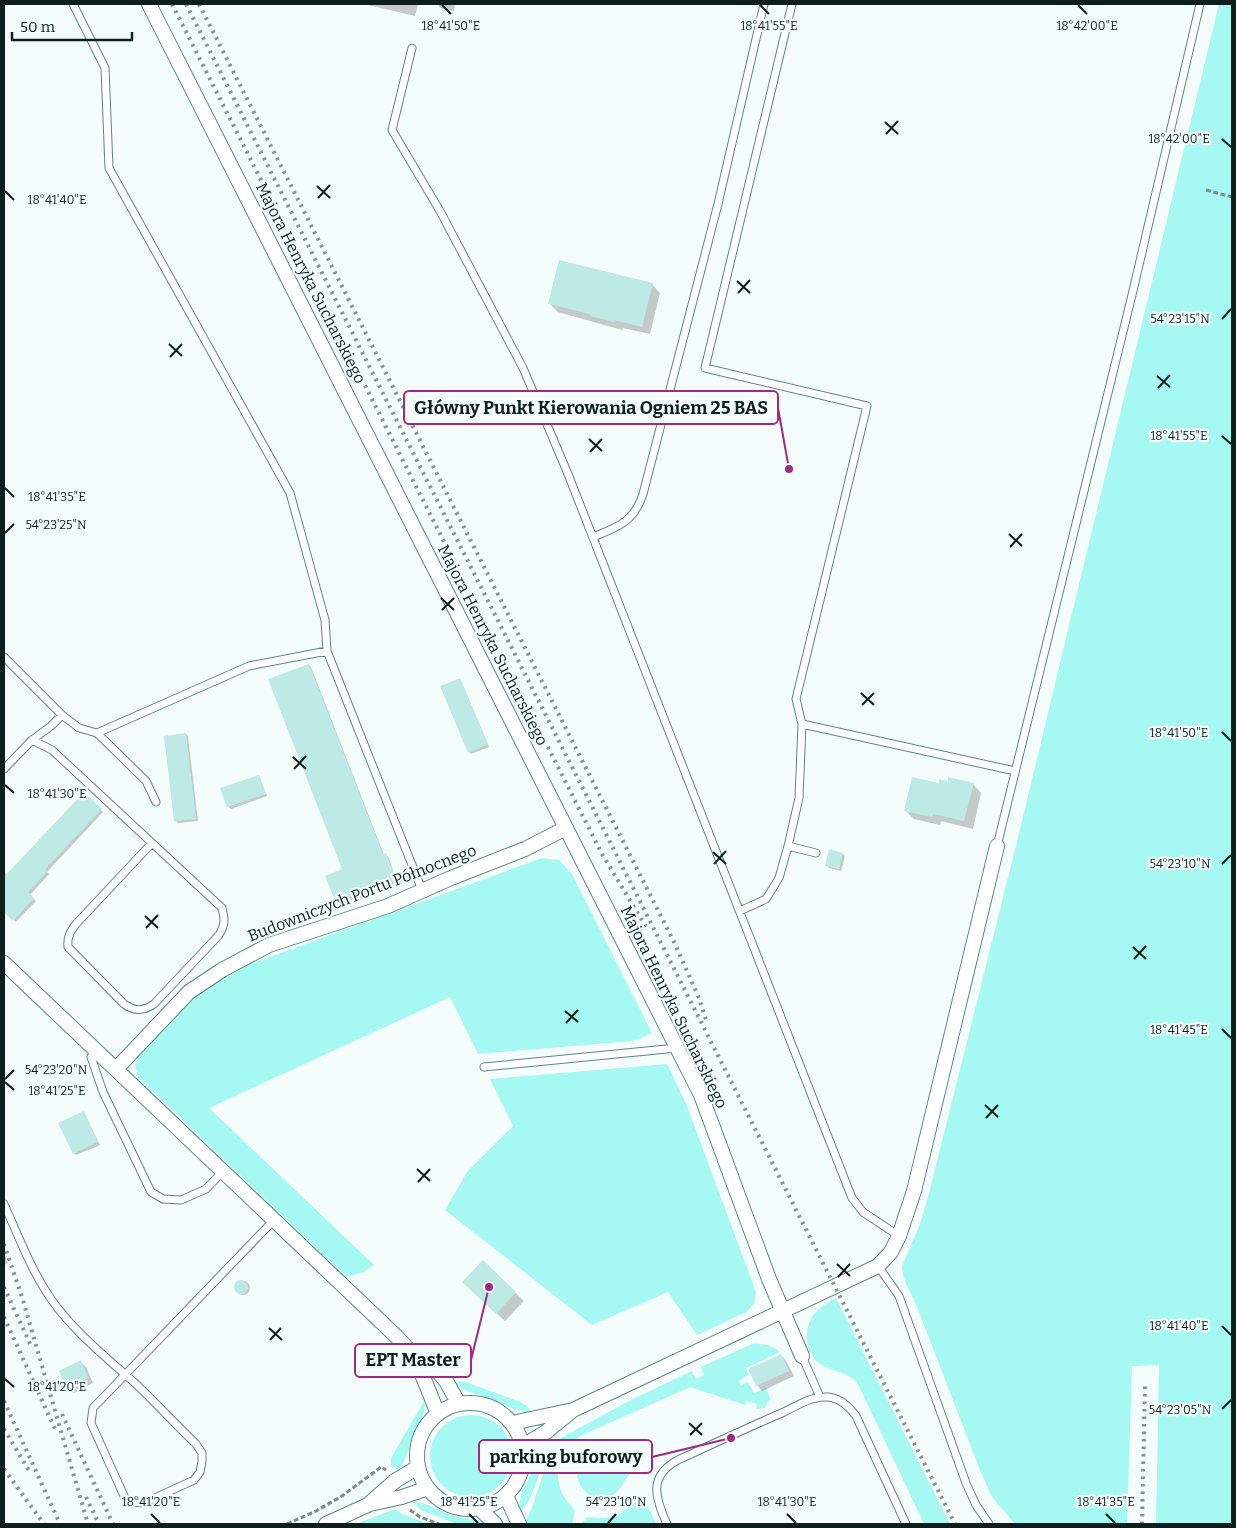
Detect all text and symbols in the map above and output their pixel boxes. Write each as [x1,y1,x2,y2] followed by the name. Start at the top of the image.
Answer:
[12,10,132,42] scale bar
[20,18,56,36] text: 50 m
[422,19,480,33] text: 18°41'50"E
[741,19,798,33] text: 18°41'55"E
[1056,19,1118,33] text: 18°42'00"E
[1148,132,1210,146] text: 18°42'00"E
[252,179,370,387] street label: Majora Henryka Sucharskiego
[28,193,86,207] text: 18°41'40"E
[1150,312,1210,326] text: 54°23'15"N
[404,391,778,424] callout: Główny Punkt Kierowania Ogniem 25 BAS
[414,397,768,419] text: Główny Punkt Kierowania Ogniem 25 BAS
[1151,429,1208,443] text: 18°41'55"E
[28,490,86,504] text: 18°41'35"E
[25,518,87,532] text: 54°23'25"N
[434,541,552,749] street label: Majora Henryka Sucharskiego
[1150,726,1208,740] text: 18°41'50"E
[28,787,86,801] text: 18°41'30"E
[245,841,479,945] street label: Budowniczych Portu Północnego
[1150,857,1211,871] text: 54°23'10"N
[617,903,731,1111] street label: Majora Henryka Sucharskiego
[1150,1023,1208,1037] text: 18°41'45"E
[25,1063,88,1077] text: 54°23'20"N
[28,1084,86,1098] text: 18°41'25"E
[1150,1319,1208,1333] text: 18°41'40"E
[355,1344,471,1377] callout: EPT Master
[365,1349,461,1371] text: EPT Master
[28,1380,86,1394] text: 18°41'20"E
[1149,1403,1212,1417] text: 54°23'05"N
[479,1440,652,1473] callout: parking buforowy
[489,1446,644,1468] text: parking buforowy
[122,1495,180,1509] text: 18°41'20"E
[440,1495,498,1509] text: 18°41'25"E
[586,1495,647,1509] text: 54°23'10"N
[758,1495,816,1509] text: 18°41'30"E
[1077,1495,1135,1509] text: 18°41'35"E

